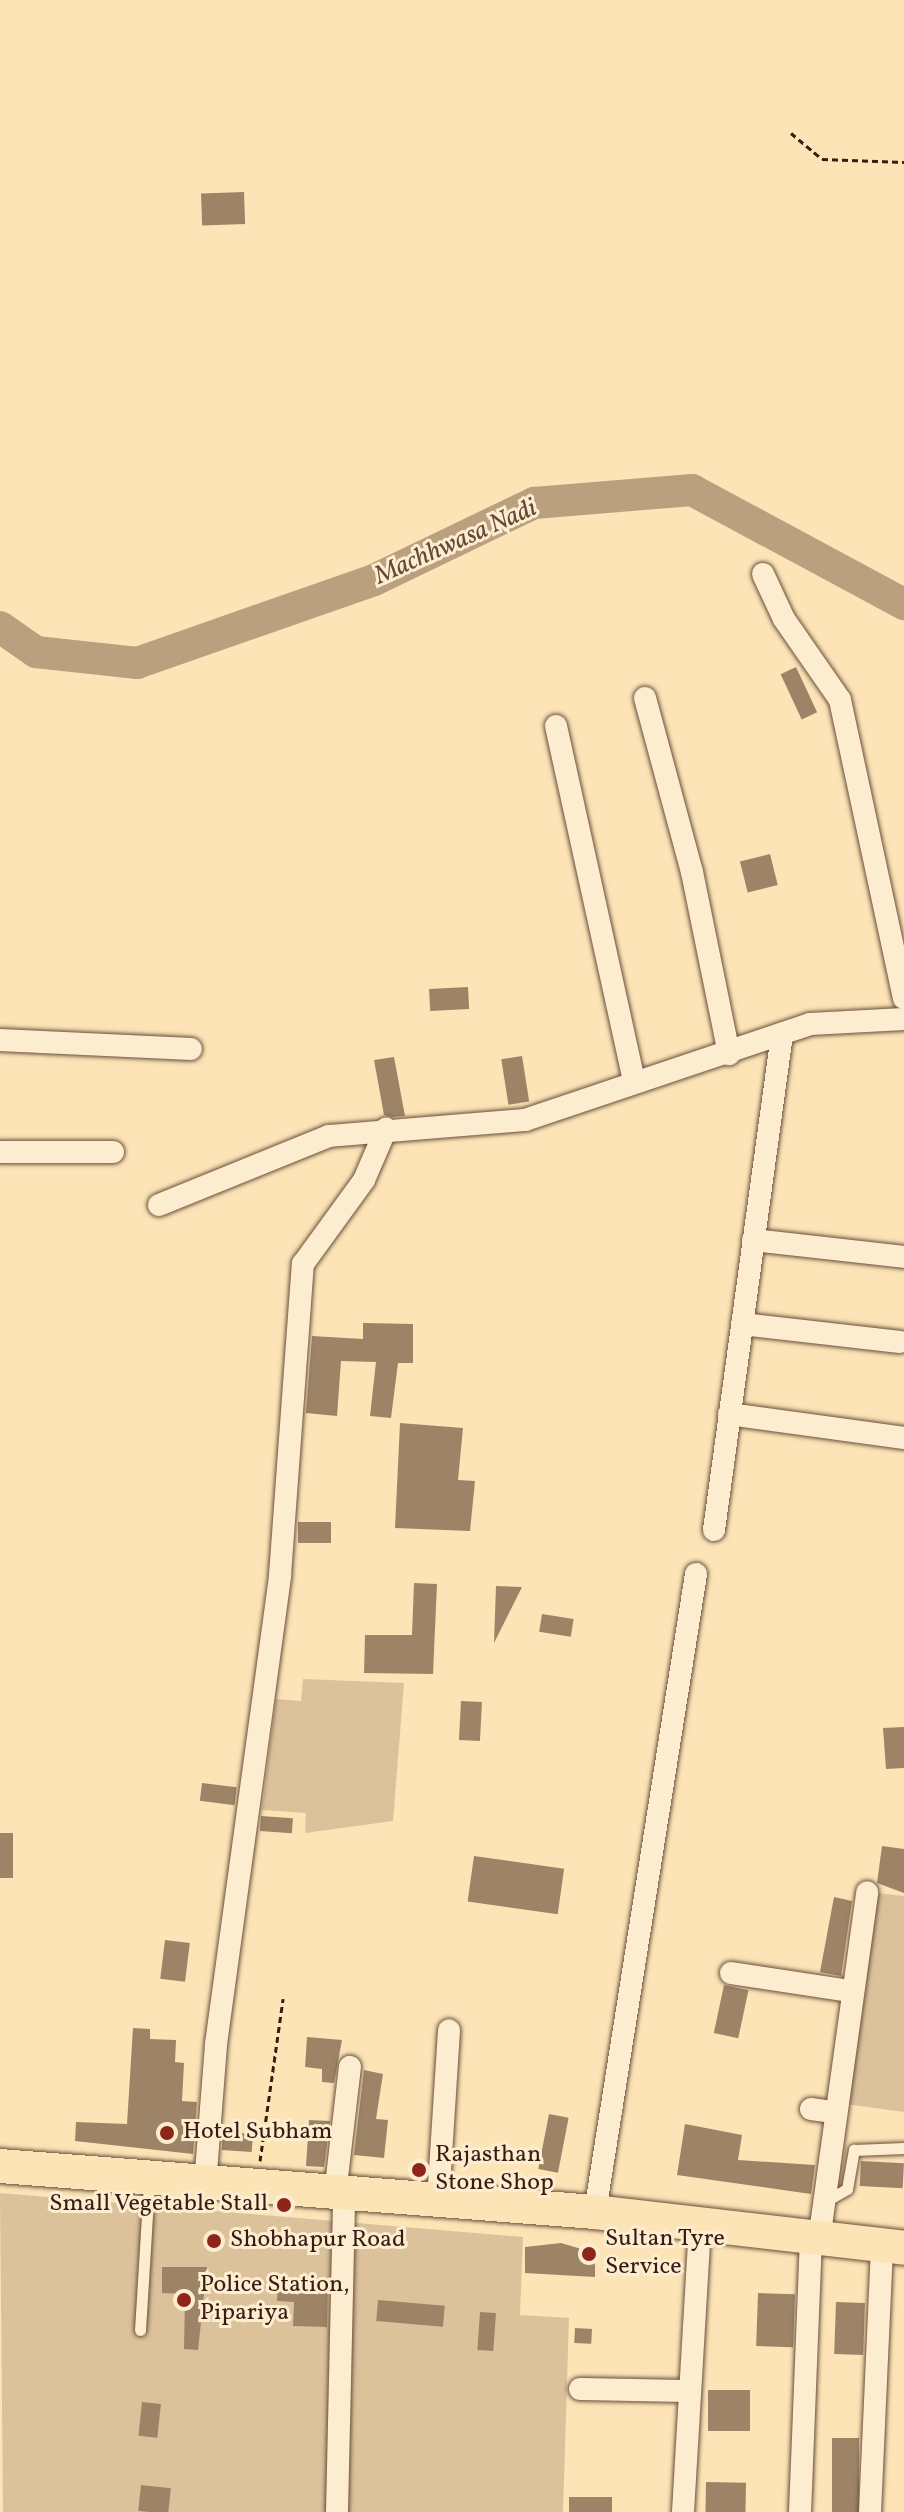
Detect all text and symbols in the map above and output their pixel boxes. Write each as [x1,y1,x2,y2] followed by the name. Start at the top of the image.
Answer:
[370,493,542,593] water label: Machhwasa Nadi
[183,2119,333,2147] place label: Hotel Subham
[158,2124,176,2142] marker: Hotel Subham
[435,2142,554,2198] place label: Rajasthan Stone Shop
[410,2161,428,2179] marker: Rajasthan Stone Shop
[49,2191,268,2219] place label: Small Vegetable Stall
[275,2196,293,2214] marker: Small Vegetable Stall
[605,2226,726,2282] place label: Sultan Tyre Service
[230,2227,406,2255] place label: Shobhapur Road
[205,2232,223,2250] marker: Shobhapur Road
[580,2245,598,2263] marker: Sultan Tyre Service
[200,2272,350,2328] place label: Police Station, Pipariya
[175,2291,193,2309] marker: Police Station, Pipariya

